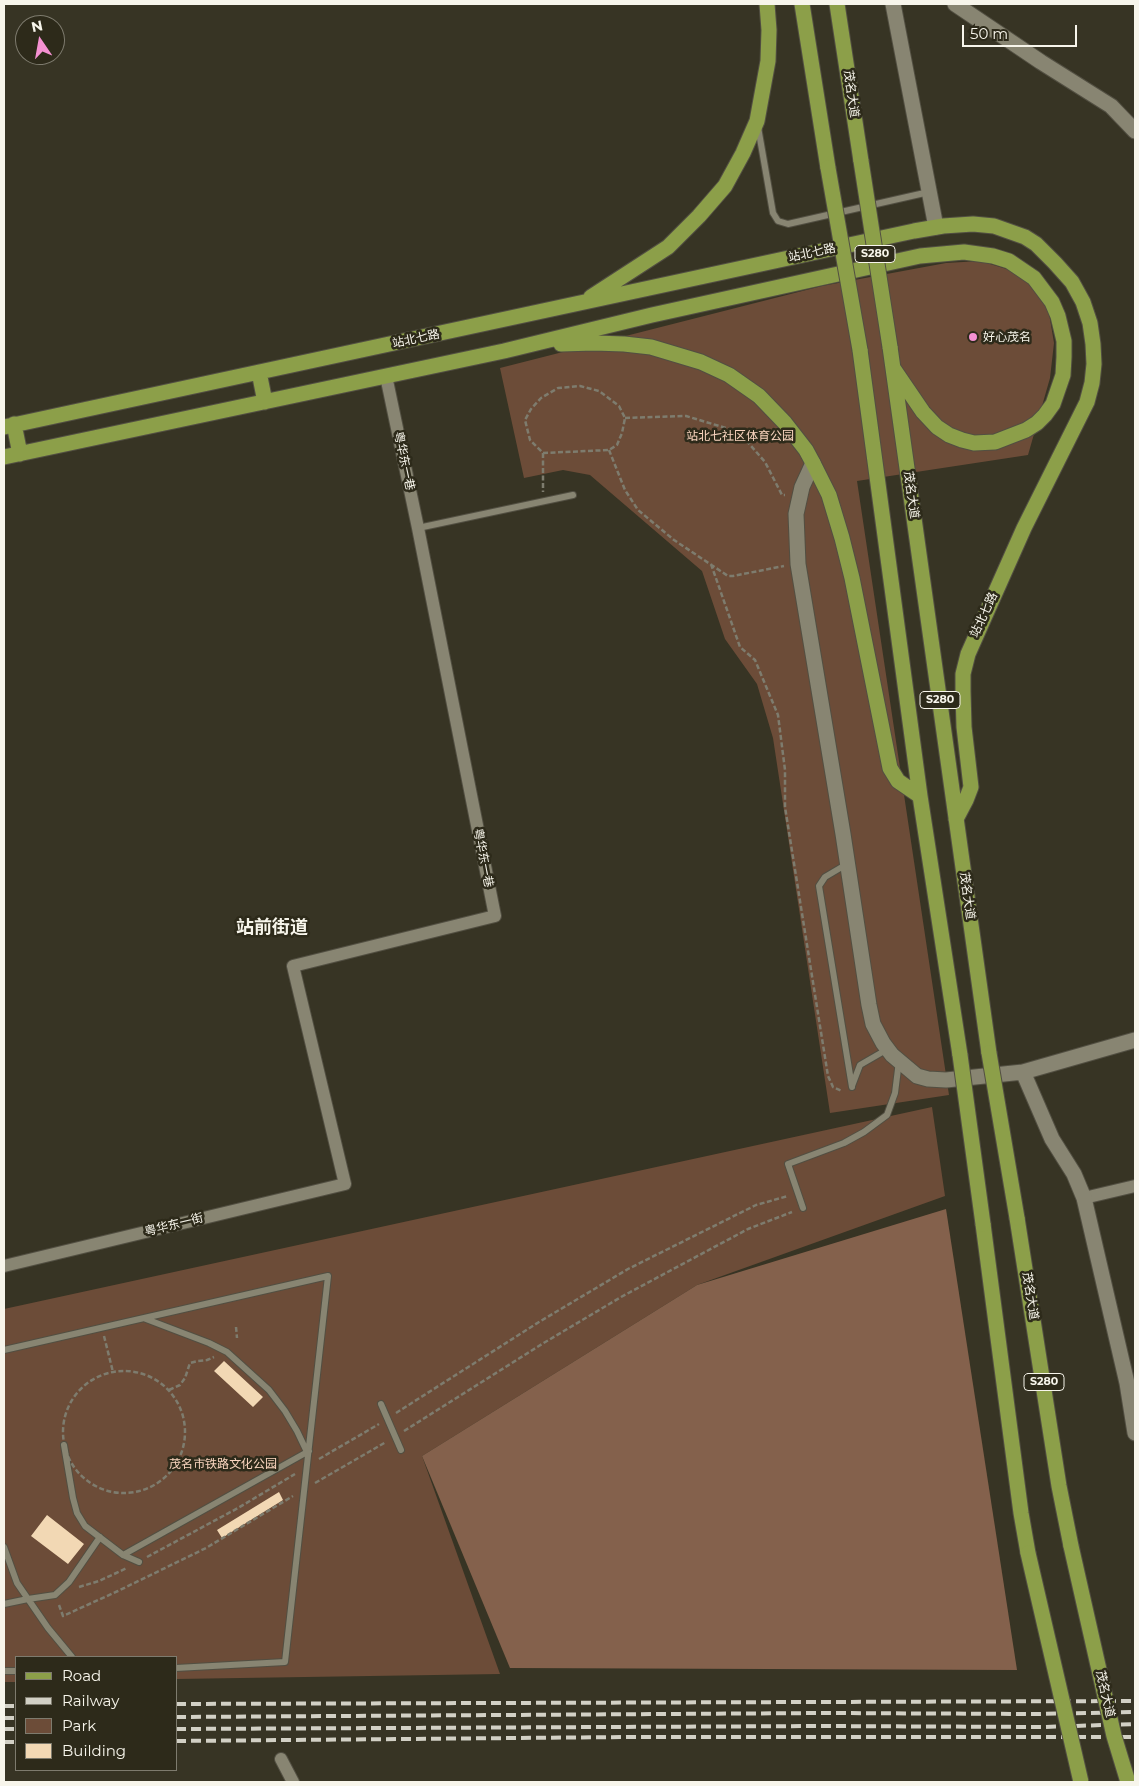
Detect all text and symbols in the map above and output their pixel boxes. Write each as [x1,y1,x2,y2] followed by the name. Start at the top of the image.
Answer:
[15,15,65,65] north arrow
[964,15,1079,47] scale bar
[30,16,44,36] text: N
[970,24,1008,43] text: 50 m
[841,69,861,119] street label: 茂名大道
[787,241,837,265] street label: 站北七路
[855,245,895,262] road number: S280
[391,327,441,351] street label: 站北七路
[983,330,1031,344] place label: 好心茂名
[967,331,979,343] marker: 好心茂名
[686,429,794,443] park label: 站北七社区体育公园
[391,430,417,492] street label: 粤华东一巷
[901,470,921,520] street label: 茂名大道
[967,590,1001,640] street label: 站北七路
[920,692,960,708] road number: S280
[470,827,496,889] street label: 粤华东一巷
[957,871,977,921] street label: 茂名大道
[236,917,308,939] district label: 站前街道
[143,1211,205,1239] street label: 粤华东一街
[1019,1271,1041,1321] street label: 茂名大道
[1024,1374,1064,1390] road number: S280
[169,1457,277,1471] park label: 茂名市铁路文化公园
[15,1656,178,1771] legend
[62,1666,101,1685] text: Road
[1093,1669,1117,1719] street label: 茂名大道
[62,1691,119,1710] text: Railway
[62,1716,96,1735] text: Park
[62,1741,126,1760] text: Building

